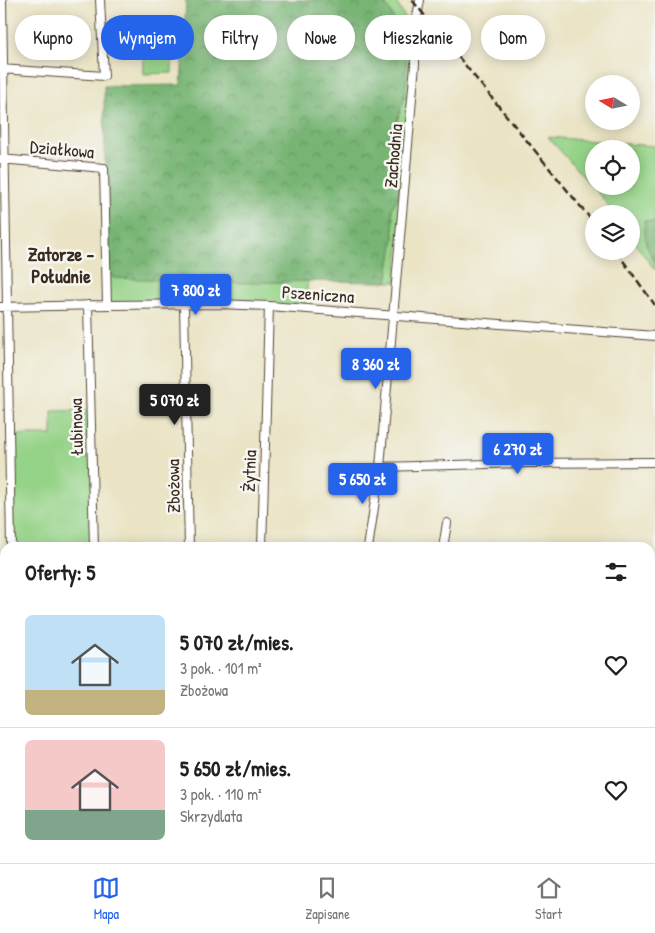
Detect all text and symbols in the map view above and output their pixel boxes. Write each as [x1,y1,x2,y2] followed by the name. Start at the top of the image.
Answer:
[15,15,91,60] chip: Kupno
[101,15,194,60] chip: Wynajem
[204,15,277,60] chip: Filtry
[287,15,355,60] chip: Nowe
[365,15,471,60] chip: Mieszkanie
[481,15,545,60] chip: Dom
[585,75,640,130] north arrow
[585,75,640,260] map controls
[378,123,408,189] street label: Zachodnia
[29,134,95,164] street label: Działkowa
[585,140,640,195] button: locate
[585,205,640,260] button: layers
[28,241,94,289] district label: Zatorze - Południe
[144,274,248,316] pin: 7 800 zł
[171,279,221,301] text: 7 800 zł
[281,279,355,309] street label: Pszeniczna
[324,348,428,390] pin: 8 360 zł
[352,353,400,375] text: 8 360 zł
[123,384,227,426] pin: 5 070 zł
[150,389,200,411] text: 5 070 zł
[63,398,89,456] street label: Łubinowa
[466,432,570,475] pin: 6 270 zł
[493,438,543,460] text: 6 270 zł
[236,449,262,493] street label: Żytnia
[160,459,186,513] street label: Zbożowa
[311,462,415,505] pin: 5 650 zł
[339,468,387,490] text: 5 650 zł
[25,558,95,587] text: Oferty: 5
[602,558,630,586] icon: filters
[180,628,294,657] text: 5 070 zł/mies.
[65,635,125,695] icon: home
[602,651,630,679] icon: heart
[180,657,262,679] text: 3 pok. · 101 m²
[180,679,228,701] text: Zbożowa
[180,754,291,783] text: 5 650 zł/mies.
[65,760,125,820] icon: home
[602,776,630,804] icon: heart
[180,783,262,805] text: 3 pok. · 110 m²
[180,805,242,827] text: Skrzydlata
[92,874,120,923] tab: Mapa
[305,874,350,923] tab: Zapisane
[535,874,563,923] tab: Start

